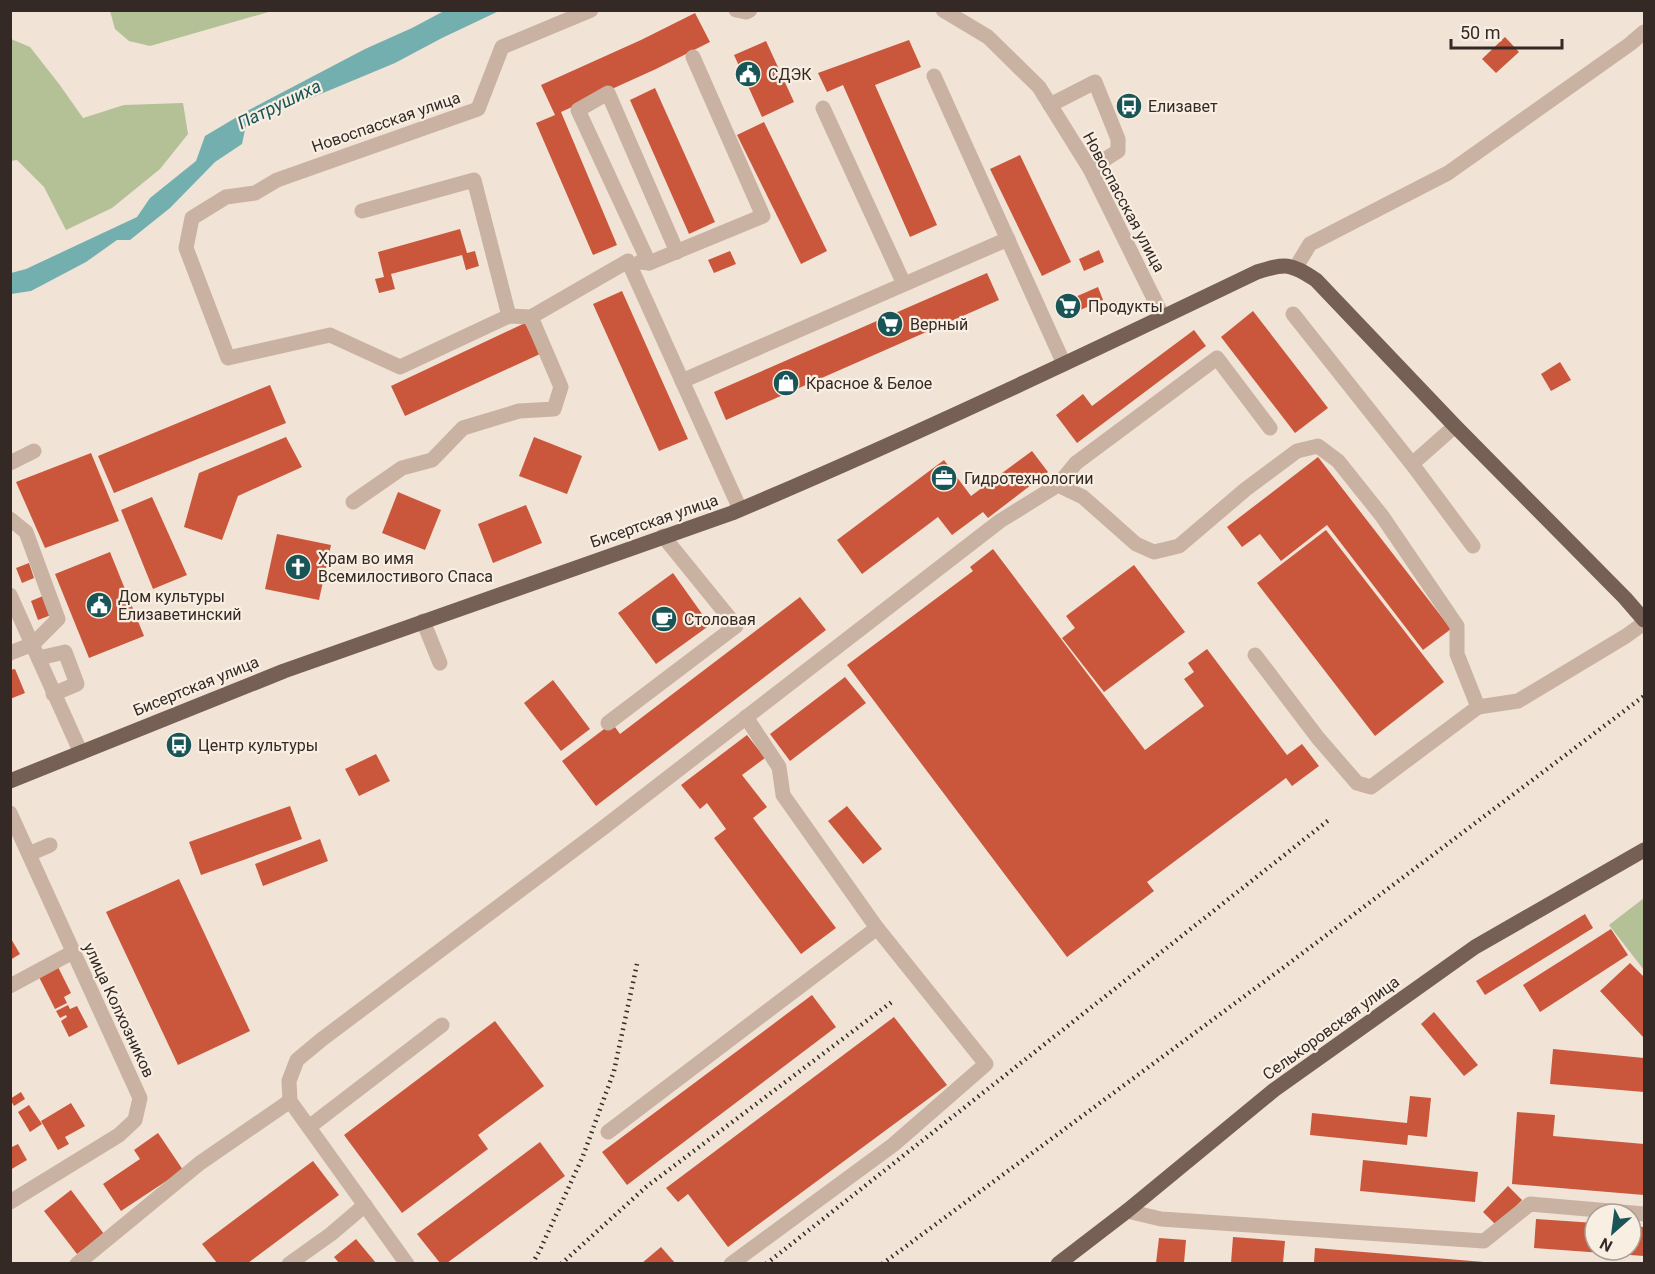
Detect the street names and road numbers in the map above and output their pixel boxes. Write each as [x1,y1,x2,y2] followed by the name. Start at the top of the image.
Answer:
[309,88,463,156] street label: Новоспасская улица
[1079,129,1169,275] street label: Новоспасская улица
[588,490,720,552] street label: Бисертская улица
[130,652,262,720] street label: Бисертская улица
[79,940,159,1080] street label: улица Колхозников
[1259,972,1403,1084] street label: Селькоровская улица

